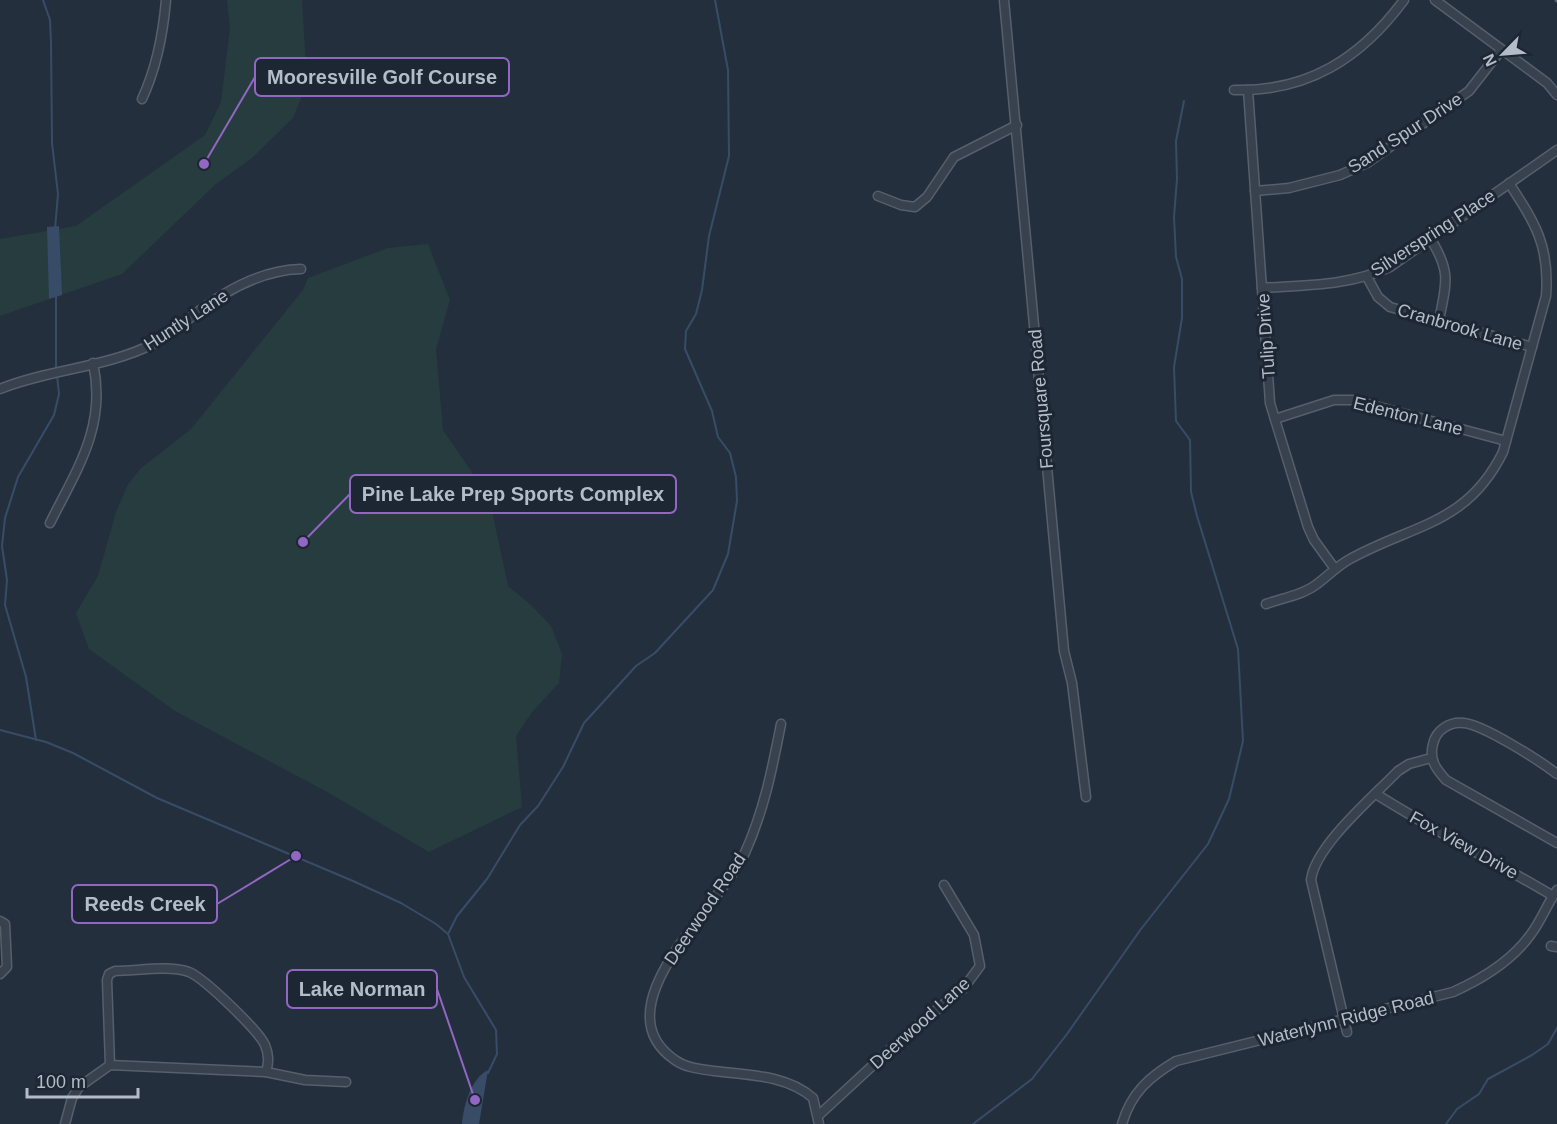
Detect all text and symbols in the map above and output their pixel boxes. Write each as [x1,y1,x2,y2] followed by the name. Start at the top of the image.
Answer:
[1473,24,1533,84] north arrow
[1480,51,1500,69] text: N
[255,58,509,96] callout: Mooresville Golf Course
[267,66,497,88] text: Mooresville Golf Course
[1344,89,1466,177] street label: Sand Spur Drive
[1367,185,1499,281] street label: Silverspring Place
[140,285,232,355] street label: Huntly Lane
[1253,293,1279,379] street label: Tulip Drive
[1395,300,1525,354] street label: Cranbrook Lane
[1025,328,1057,470] street label: Foursquare Road
[1351,393,1465,439] street label: Edenton Lane
[350,475,676,513] callout: Pine Lake Prep Sports Complex
[362,483,664,505] text: Pine Lake Prep Sports Complex
[1406,807,1522,883] street label: Fox View Drive
[660,849,750,969] street label: Deerwood Road
[72,885,217,923] callout: Reeds Creek
[84,893,206,915] text: Reeds Creek
[287,970,437,1008] callout: Lake Norman
[866,973,974,1073] street label: Deerwood Lane
[299,978,425,1000] text: Lake Norman
[1256,987,1436,1051] street label: Waterlynn Ridge Road
[27,1061,138,1099] scale bar
[36,1072,86,1092] text: 100 m

